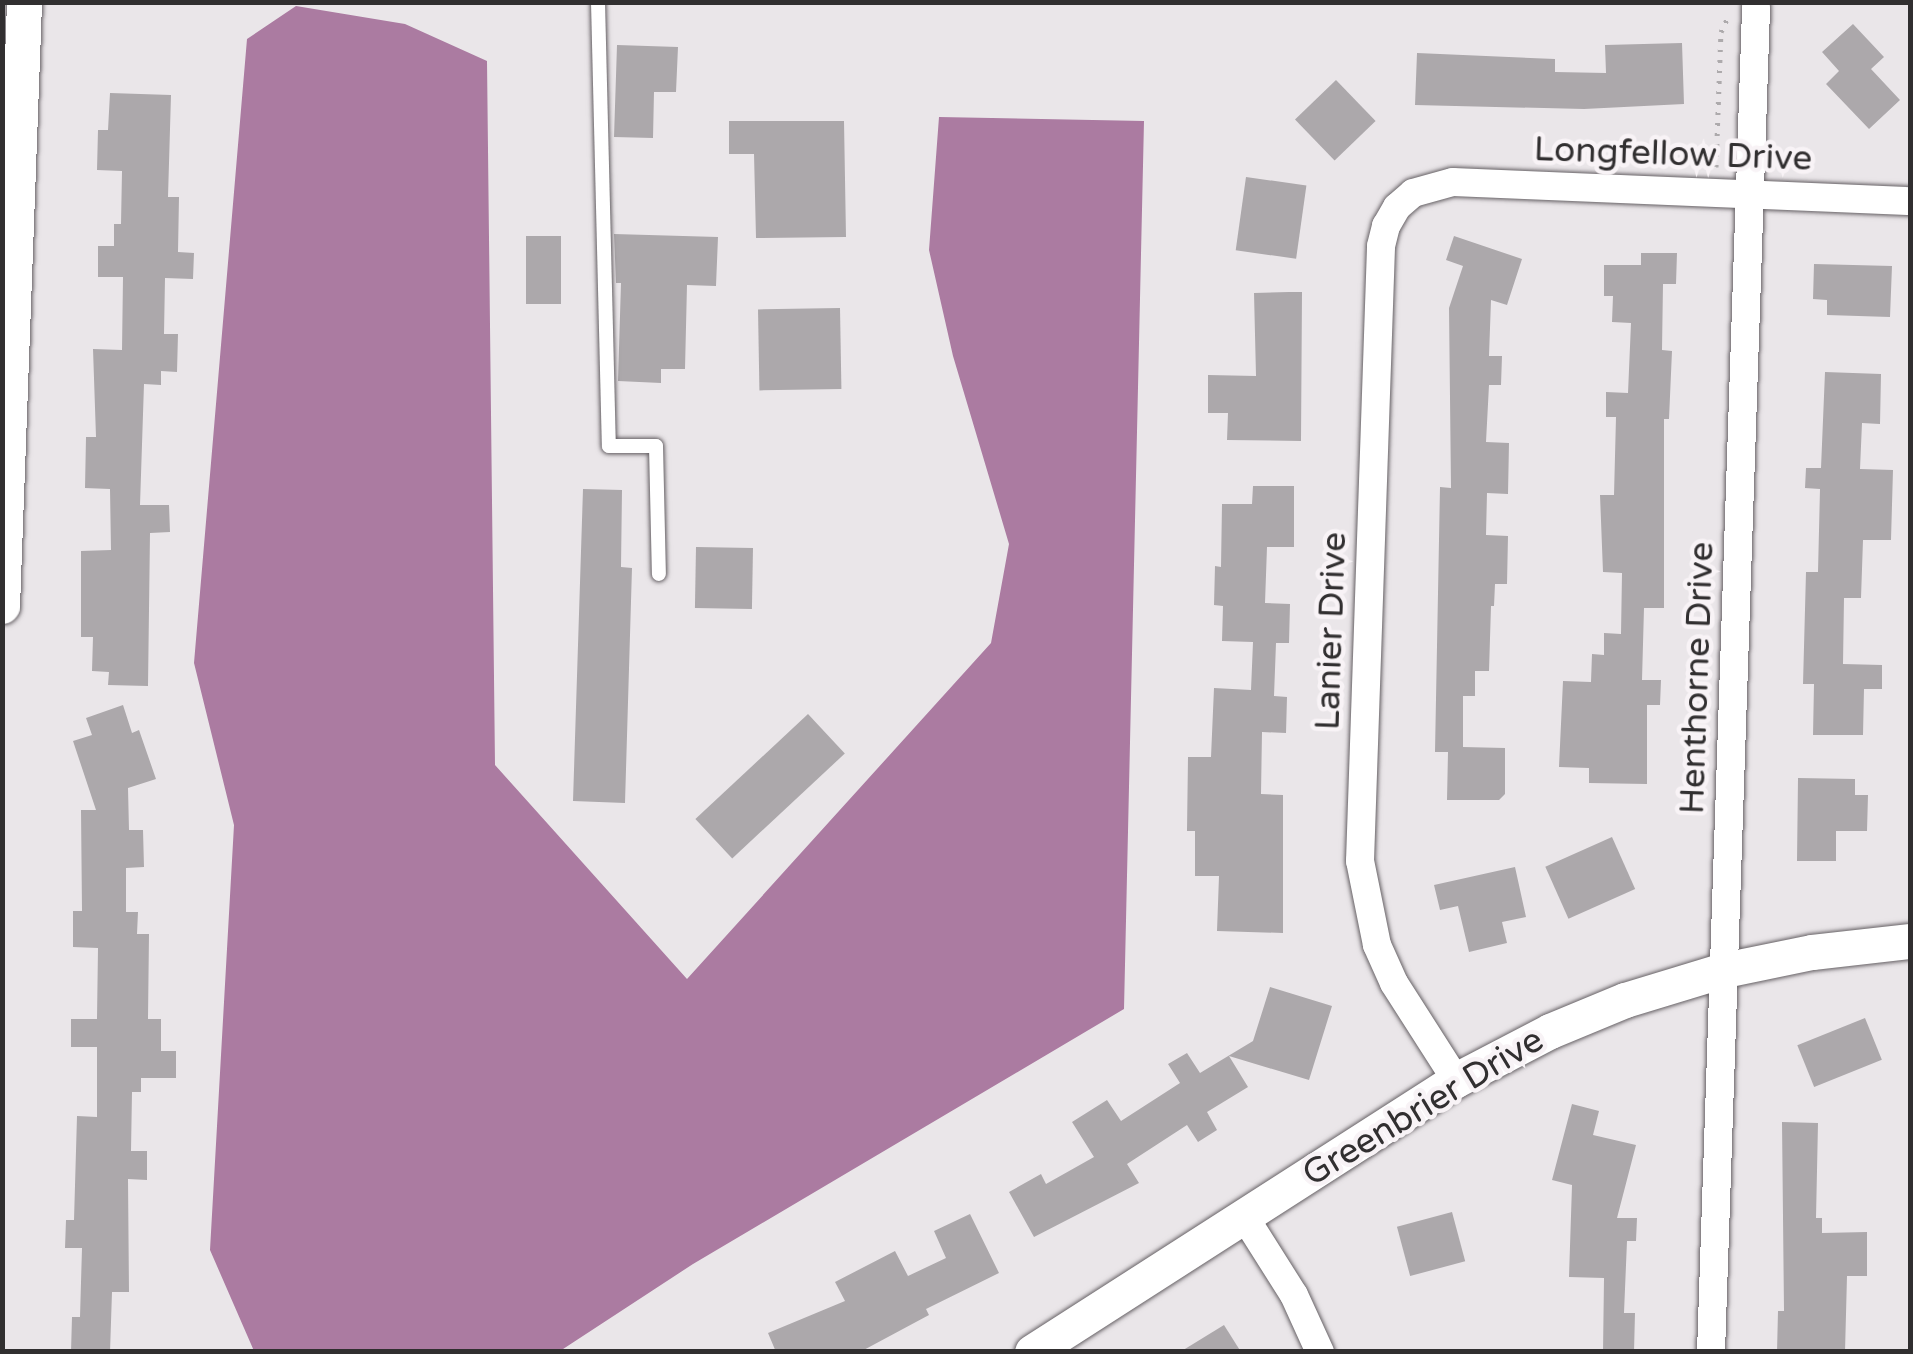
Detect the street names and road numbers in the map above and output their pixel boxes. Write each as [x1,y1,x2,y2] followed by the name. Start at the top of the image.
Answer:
[1533,128,1813,180] street label: Longfellow Drive
[1307,531,1355,731] street label: Lanier Drive
[1671,541,1723,815] street label: Henthorne Drive
[1295,1019,1551,1195] street label: Greenbrier Drive

